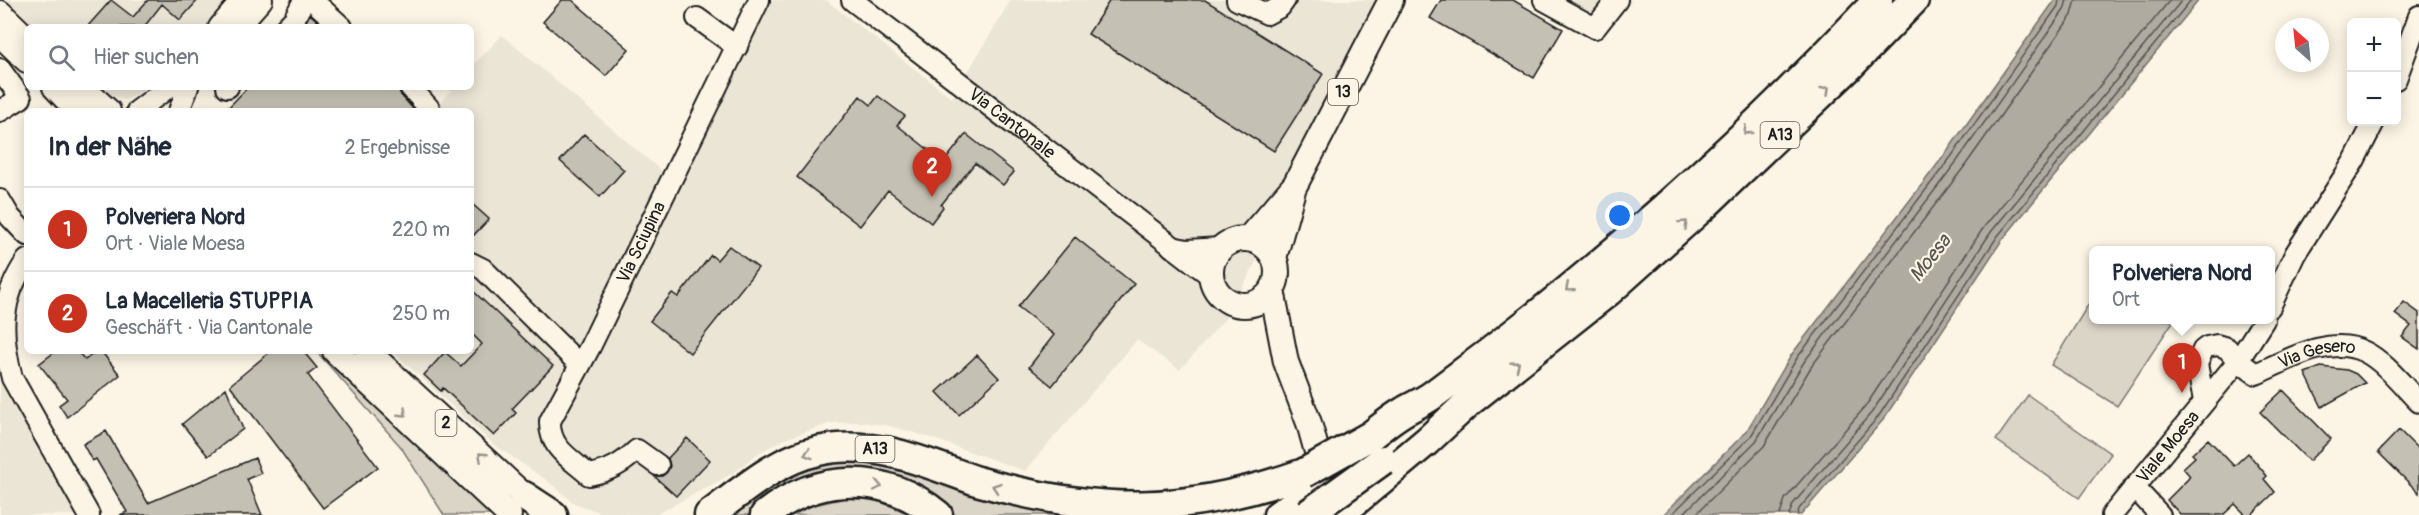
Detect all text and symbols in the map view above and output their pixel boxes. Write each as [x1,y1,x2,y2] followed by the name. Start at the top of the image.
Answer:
[2275,18,2329,72] north arrow
[2347,18,2401,126] map controls
[2347,18,2401,72] button: +
[24,24,474,90] search box
[45,41,78,74] icon: search
[93,43,199,71] text: Hier suchen
[2347,72,2401,126] button: −
[1328,79,1358,105] road number: 13
[964,82,1060,164] street label: Via Cantonale
[1818,87,1829,98] one-way arrow
[1760,122,1800,148] road number: A13
[1743,123,1754,134] one-way arrow
[48,131,171,163] text: In der Nähe
[345,135,450,160] text: 2 Ergebnisse
[912,148,952,197] pin: 2
[611,197,671,287] street label: Via Sciupina
[1605,201,1634,230] your location
[105,203,245,231] text: Polveriera Nord
[64,217,71,242] text: 1
[392,217,450,242] text: 220 m
[1677,220,1688,231] one-way arrow
[1904,228,1957,287] water label: Moesa
[105,231,245,256] text: Ort · Viale Moesa
[2089,246,2275,324] popup
[2112,259,2252,287] text: Polveriera Nord
[1565,280,1576,291] one-way arrow
[105,287,313,315] text: La Macelleria STUPPIA
[2112,287,2140,312] text: Ort
[62,301,73,326] text: 2
[392,301,450,326] text: 250 m
[105,315,313,340] text: Geschäft · Via Cantonale
[2274,334,2358,374] street label: Via Gesero
[2162,344,2202,393] pin: 1
[1509,362,1520,373] one-way arrow
[396,406,406,417] one-way arrow
[2131,406,2204,488] street label: Viale Moesa
[436,410,456,436] road number: 2
[856,436,894,462] road number: A13
[803,447,814,459] one-way arrow
[478,452,488,463] one-way arrow
[872,478,882,491] one-way arrow
[991,482,1002,495] one-way arrow

